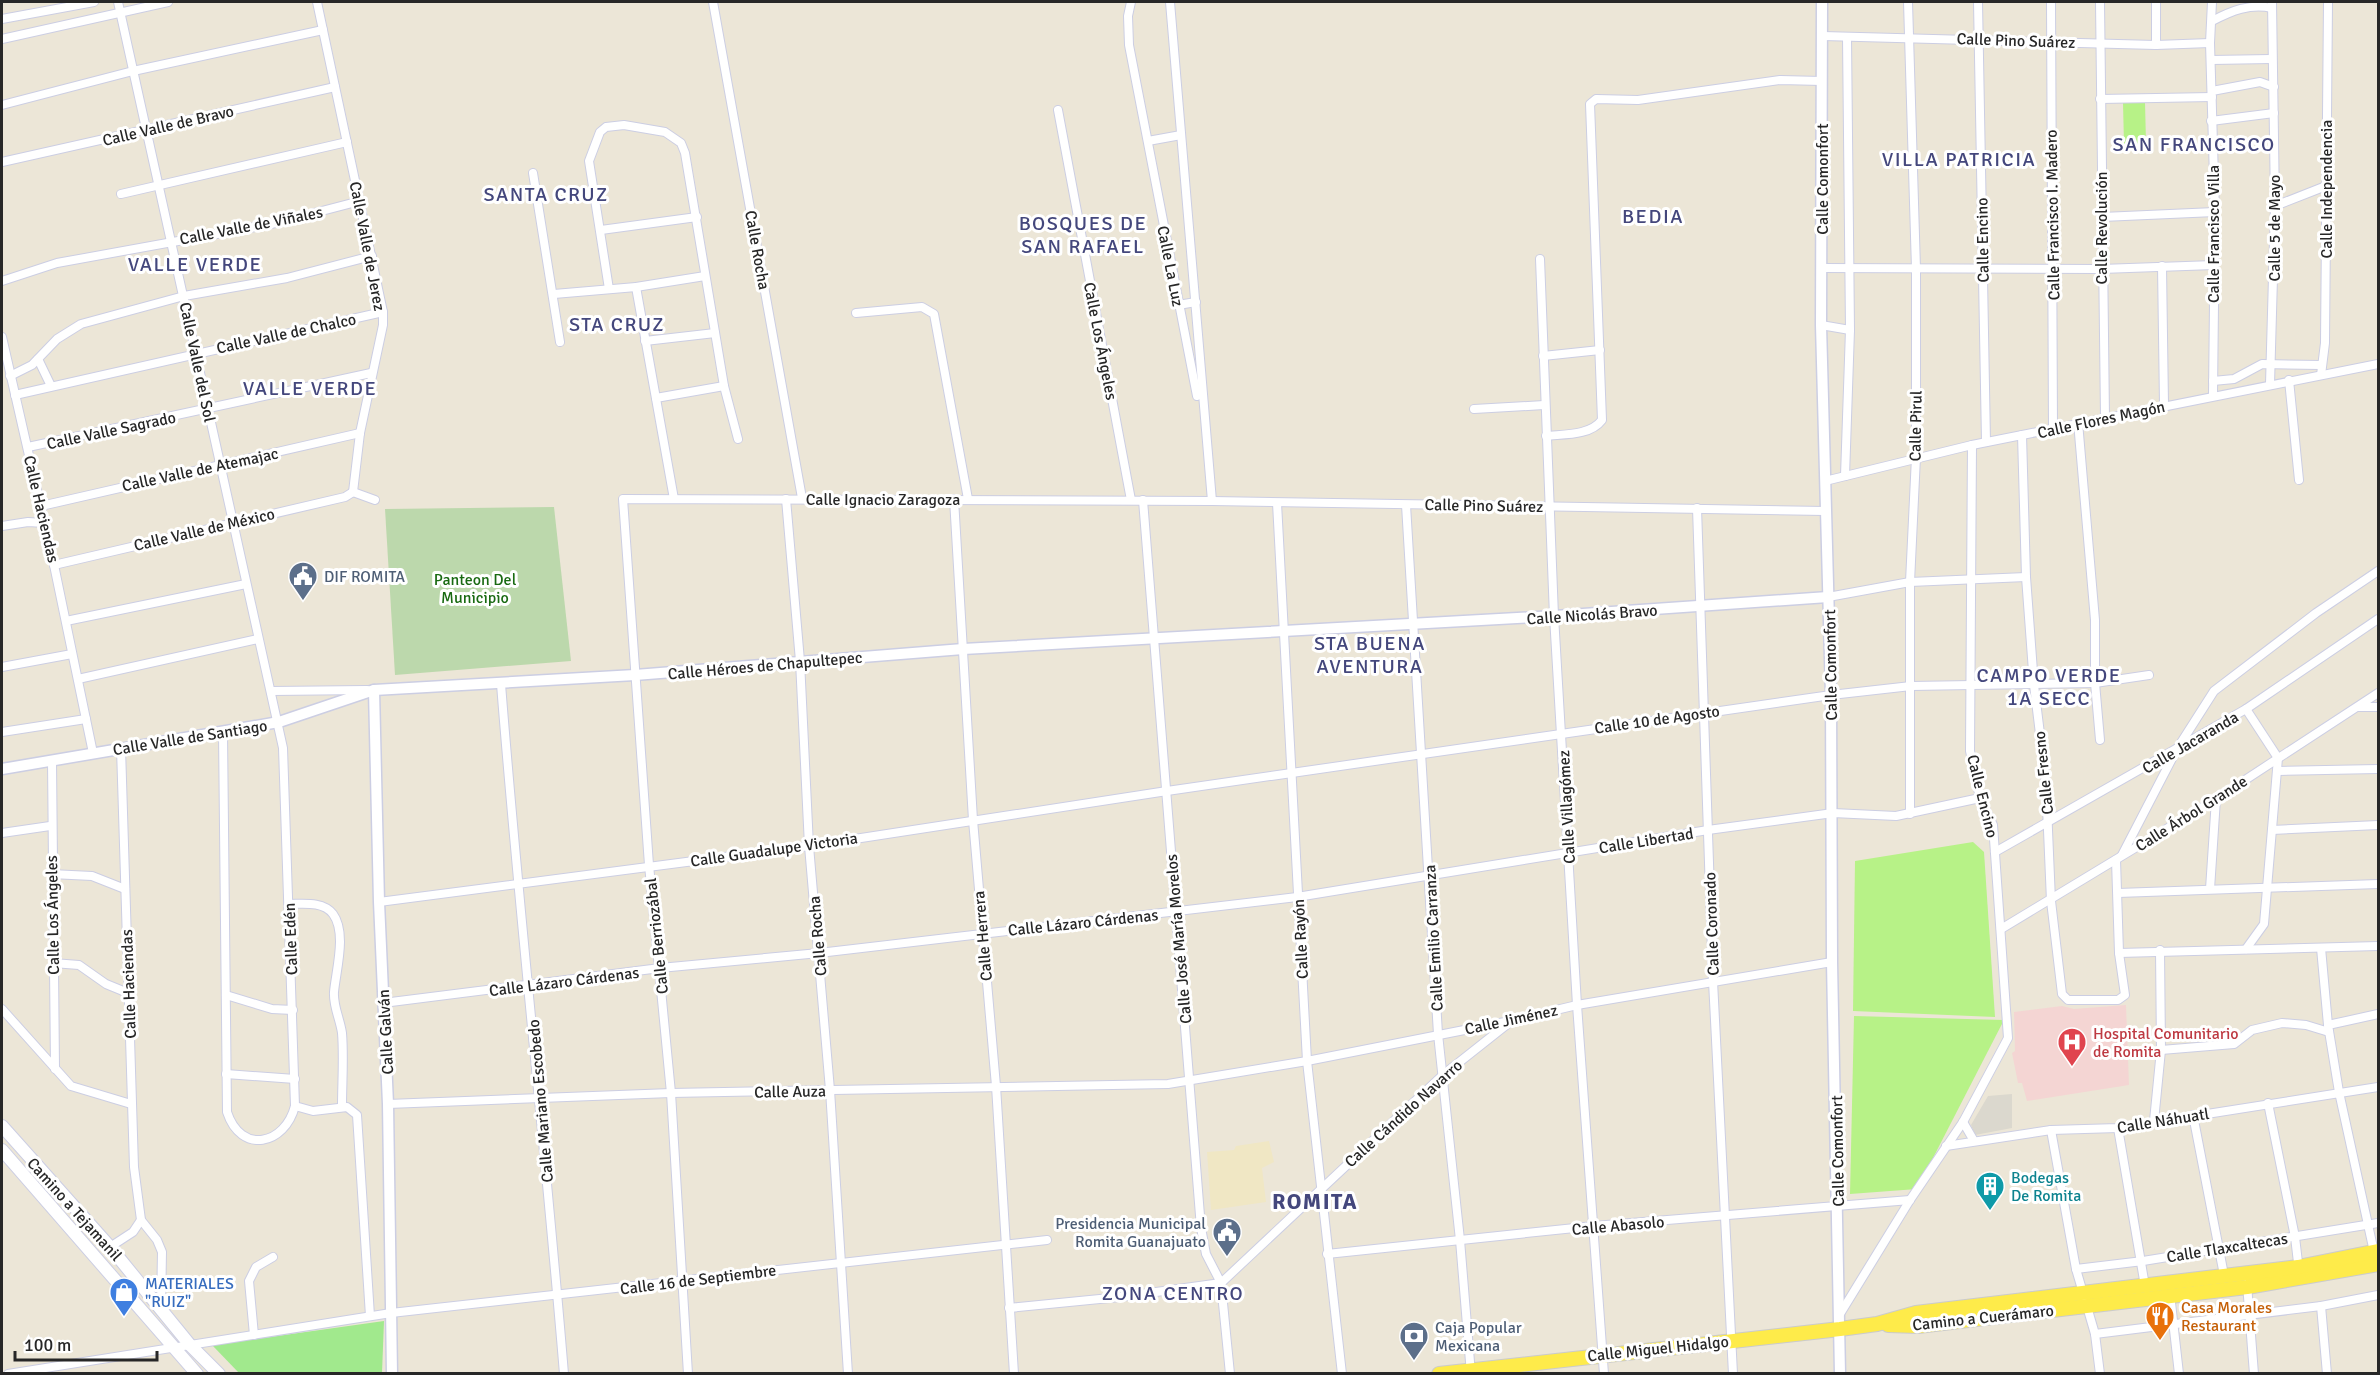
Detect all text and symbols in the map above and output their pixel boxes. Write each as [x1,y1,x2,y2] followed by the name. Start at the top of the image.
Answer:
[1956,29,2076,53] street label: Calle Pino Suárez
[101,101,236,151] street label: Calle Valle de Bravo
[2317,120,2337,258] street label: Calle Independencia
[1813,123,1833,235] street label: Calle Comonfort
[2042,129,2064,301] street label: Calle Francisco I. Madero
[2112,132,2276,157] district label: SAN FRANCISCO
[1882,147,2036,172] district label: VILLA PATRICIA
[2204,165,2224,303] street label: Calle Francisco Villa
[2092,171,2112,285] street label: Calle Revolución
[2265,175,2285,281] street label: Calle 5 de Mayo
[345,180,389,313] street label: Calle Valle de Jerez
[483,182,609,207] district label: SANTA CRUZ
[1972,197,1994,283] street label: Calle Encino
[178,202,324,250] street label: Calle Valle de Viñales
[1622,204,1684,229] district label: BEDIA
[740,209,774,291] street label: Calle Rocha
[1019,211,1147,259] district label: BOSQUES DE SAN RAFAEL
[1152,224,1188,308] street label: Calle La Luz
[128,252,262,277] district label: VALLE VERDE
[1079,281,1121,402] street label: Calle Los Ángeles
[175,300,220,424] street label: Calle Valle del Sol
[215,309,358,359] street label: Calle Valle de Chalco
[569,312,665,337] district label: STA CRUZ
[243,376,377,401] district label: VALLE VERDE
[1905,390,1927,462] street label: Calle Pirul
[2036,397,2167,443] street label: Calle Flores Magón
[45,408,178,454] street label: Calle Valle Sagrado
[120,444,280,496] street label: Calle Valle de Atemajac
[19,454,63,565] street label: Calle Haciendas
[806,490,960,510] street label: Calle Ignacio Zaragoza
[1424,495,1544,517] street label: Calle Pino Suárez
[132,504,277,556] street label: Calle Valle de México
[287,560,319,602] public building icon: DIF ROMITA
[324,567,405,587] place label: DIF ROMITA
[434,570,517,608] park label: Panteon Del Municipio
[1526,600,1658,630] street label: Calle Nicolás Bravo
[1820,609,1842,721] street label: Calle Comonfort
[1314,631,1426,679] district label: STA BUENA AVENTURA
[667,648,863,684] street label: Calle Héroes de Chapultepec
[1977,663,2121,711] district label: CAMPO VERDE 1A SECC
[1593,701,1721,739] street label: Calle 10 de Agosto
[2139,707,2242,779] street label: Calle Jacaranda
[111,716,269,760] street label: Calle Valle de Santiago
[2030,730,2058,816] street label: Calle Fresno
[1554,750,1580,864] street label: Calle Villagómez
[1962,753,2002,840] street label: Calle Encino
[2132,771,2251,856] street label: Calle Árbol Grande
[1597,824,1695,858] street label: Calle Libertad
[689,828,859,872] street label: Calle Guadalupe Victoria
[1162,853,1196,1025] street label: Calle José María Morelos
[42,855,64,975] street label: Calle Los Ángeles
[1420,864,1448,1012] street label: Calle Emilio Carranza
[1700,872,1724,976] street label: Calle Coronado
[641,876,673,995] street label: Calle Berriozábal
[969,890,997,982] street label: Calle Herrera
[805,895,831,977] street label: Calle Rocha
[1289,898,1313,979] street label: Calle Rayón
[280,902,302,975] street label: Calle Edén
[1007,905,1159,941] street label: Calle Lázaro Cárdenas
[117,929,141,1039] street label: Calle Haciendas
[488,963,640,1001] street label: Calle Lázaro Cárdenas
[374,989,398,1075] street label: Calle Galván
[1463,1000,1559,1040] street label: Calle Jiménez
[524,1019,558,1183] street label: Calle Mariano Escobedo
[2093,1024,2239,1062] place label: Hospital Comunitario de Romita
[2056,1026,2088,1068] hospital icon: Hospital Comunitario de Romita
[1341,1056,1467,1172] street label: Calle Cándido Navarro
[754,1081,826,1103] street label: Calle Auza
[1827,1095,1849,1207] street label: Calle Comonfort
[2116,1104,2211,1138] street label: Calle Náhuatl
[22,1154,126,1266] street label: Camino a Tejamanil
[2011,1168,2081,1206] place label: Bodegas De Romita
[1974,1170,2006,1212] building icon: Bodegas De Romita
[1272,1188,1358,1215] district label: ROMITA
[1571,1212,1665,1240] street label: Calle Abasolo
[1055,1214,1206,1252] place label: Presidencia Municipal Romita Guanajuato
[1211,1216,1243,1258] public building icon: Presidencia Municipal Romita Guanajuato
[2165,1229,2289,1267] street label: Calle Tlaxcaltecas
[619,1260,777,1300] street label: Calle 16 de Septiembre
[145,1274,234,1312] place label: MATERIALES "RUIZ"
[108,1276,140,1318] shop icon: MATERIALES "RUIZ"
[1102,1281,1244,1306] district label: ZONA CENTRO
[2181,1298,2272,1336] place label: Casa Morales Restaurant
[2144,1300,2176,1342] restaurant icon: Casa Morales Restaurant
[1911,1301,2055,1335] street label: Camino a Cuerámaro
[1435,1318,1522,1356] place label: Caja Popular Mexicana
[1398,1320,1430,1362] bank icon: Caja Popular Mexicana
[15,1324,158,1362] scale bar
[1586,1332,1730,1366] street label: Calle Miguel Hidalgo
[24,1334,71,1356] text: 100 m

